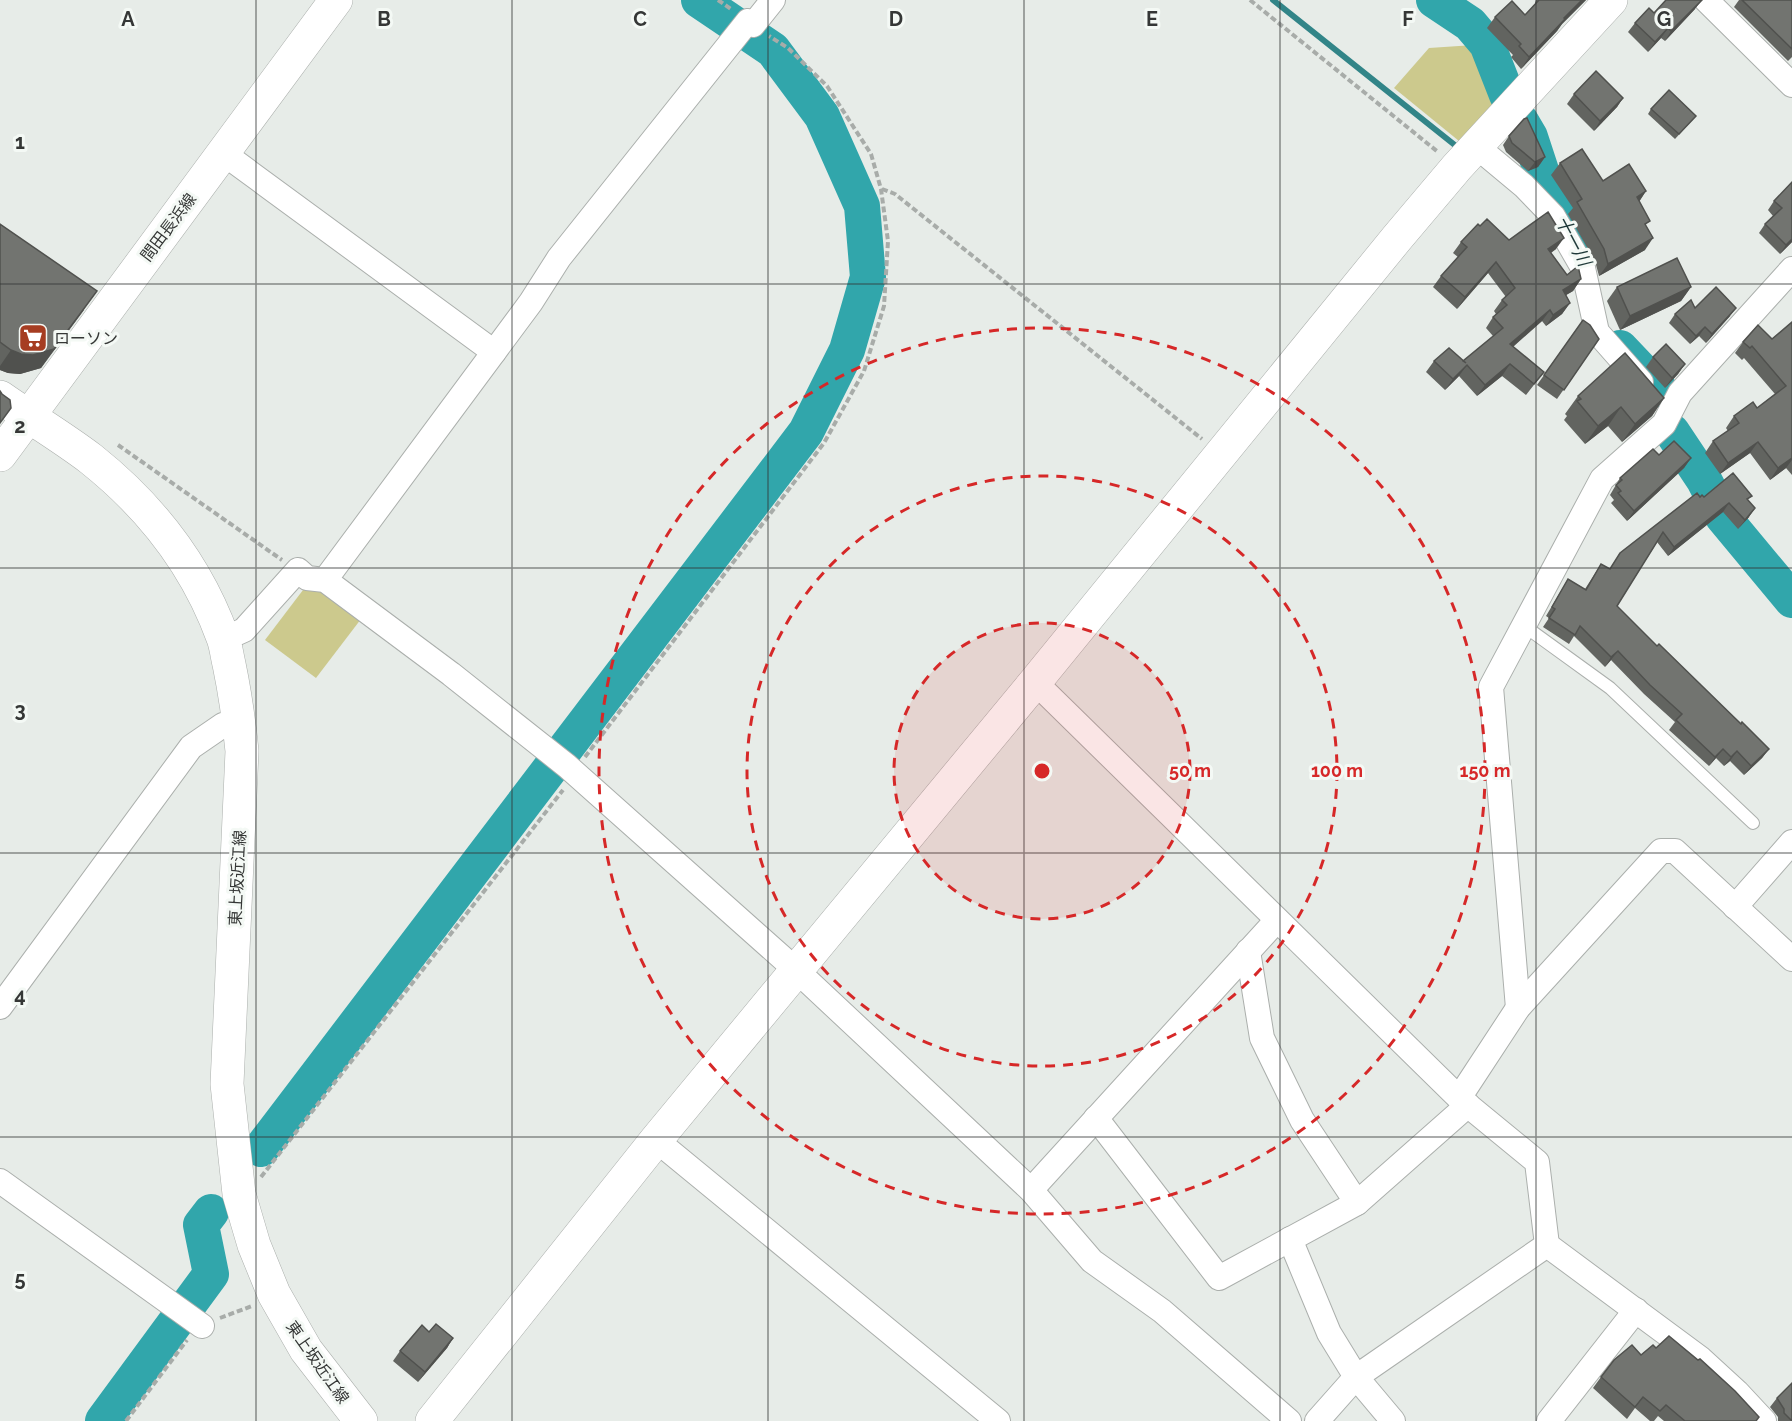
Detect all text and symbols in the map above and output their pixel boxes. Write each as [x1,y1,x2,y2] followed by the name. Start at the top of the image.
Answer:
[121,7,135,31] text: A
[377,7,391,31] text: B
[633,7,647,31] text: C
[889,7,903,31] text: D
[1146,7,1158,31] text: E
[1402,7,1414,31] text: F
[1657,7,1671,31] text: G
[15,130,25,154] text: 1
[137,190,200,265] street label: 間田長浜線
[1551,212,1596,271] water label: 十一川
[17,322,49,354] supermarket icon: ローソン
[54,329,118,348] place label: ローソン
[14,414,26,438] text: 2
[14,698,26,722] text: 3
[1169,760,1211,781] text: 50 m
[1311,760,1363,781] text: 100 m
[1460,760,1511,781] text: 150 m
[1032,761,1052,781] centre of rings
[225,830,249,926] street label: 東上坂近江線
[14,983,26,1007] text: 4
[14,1267,26,1291] text: 5
[282,1318,353,1407] street label: 東上坂近江線

